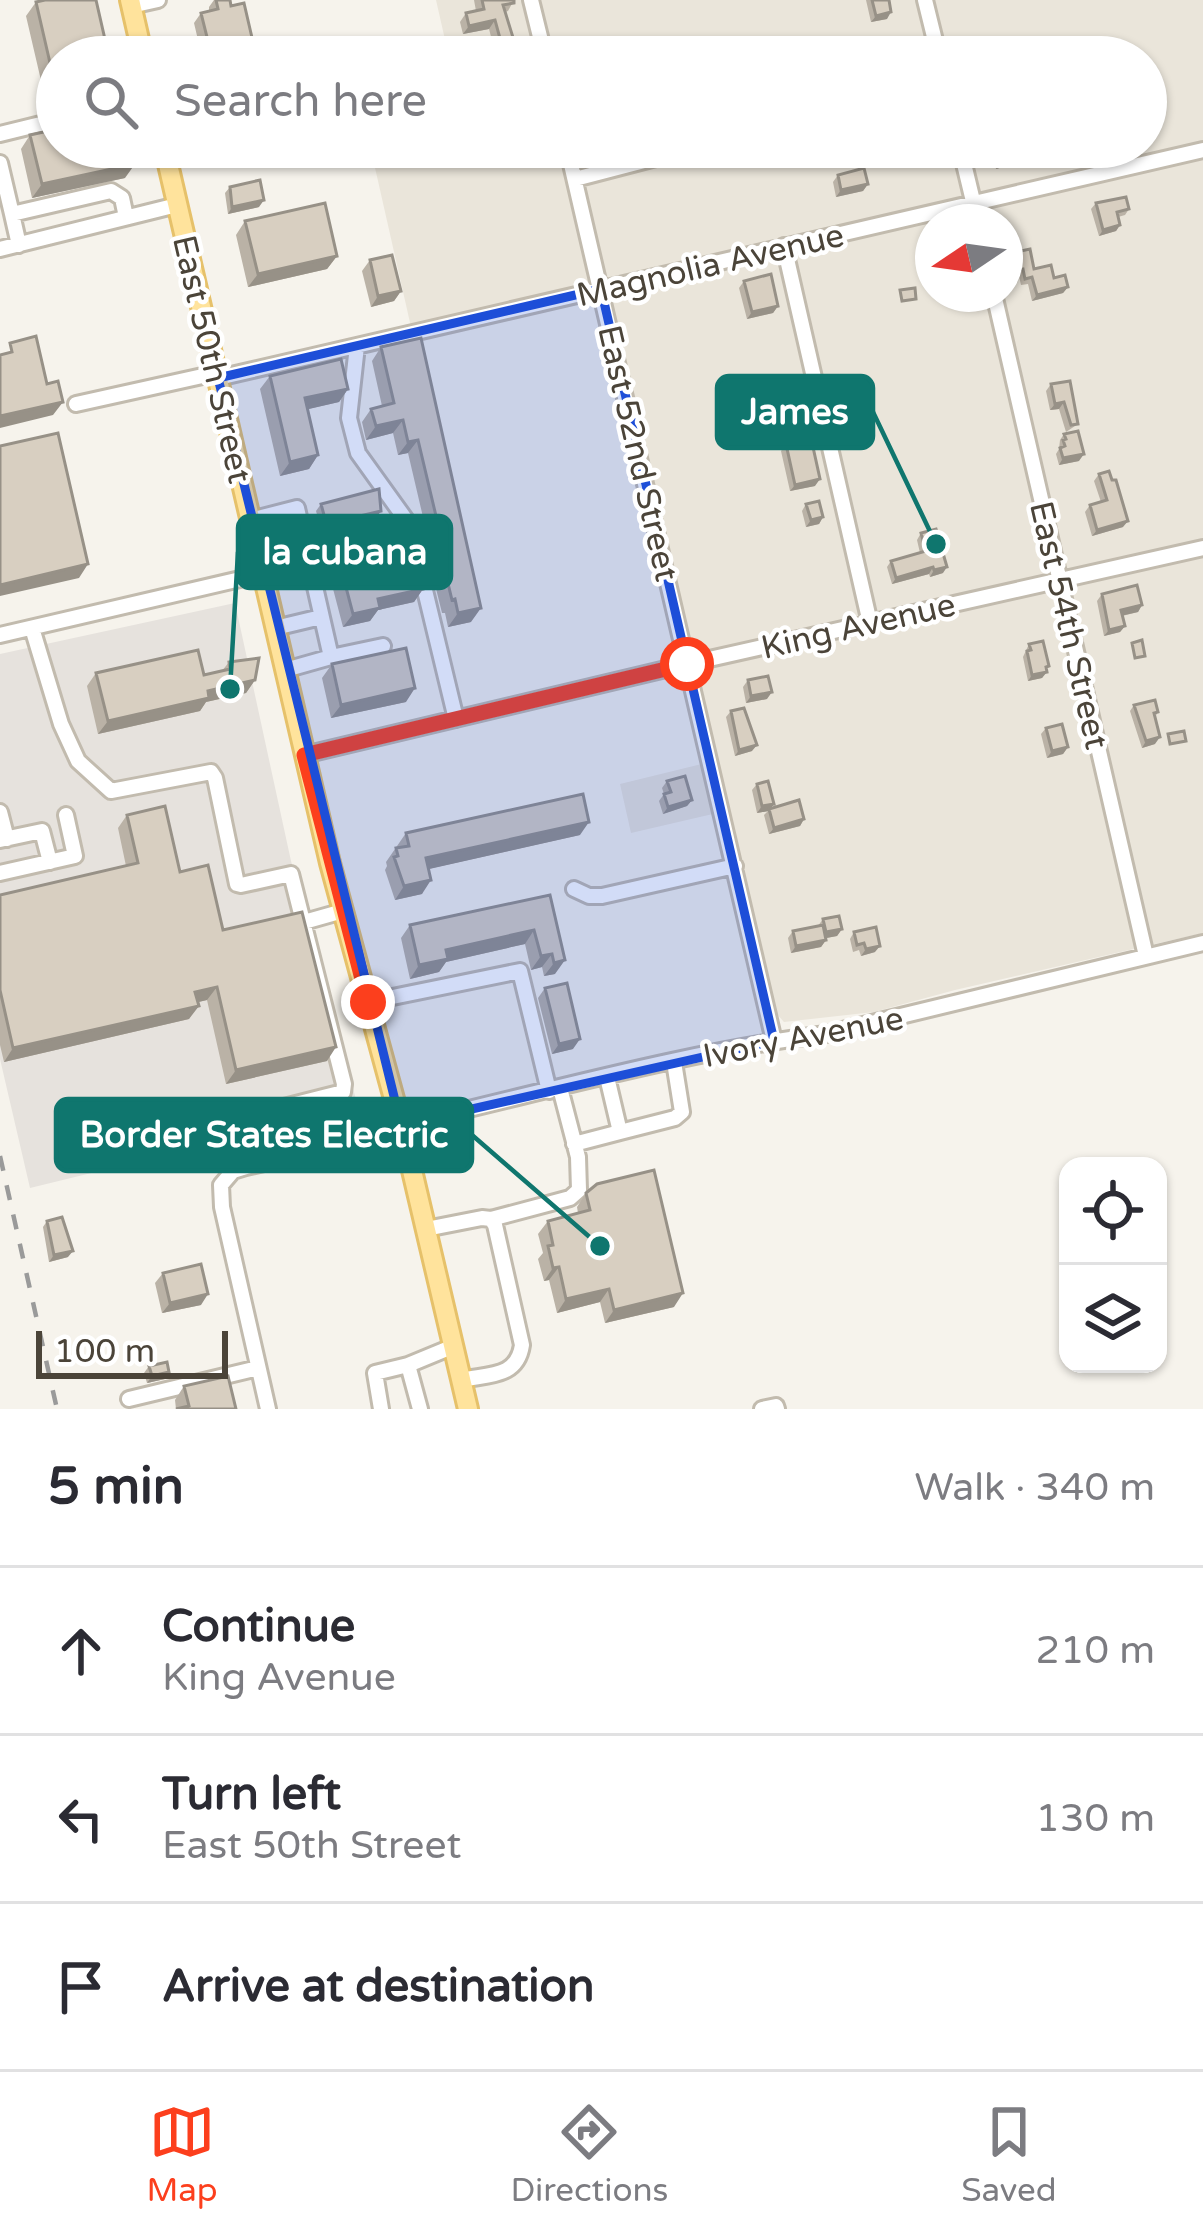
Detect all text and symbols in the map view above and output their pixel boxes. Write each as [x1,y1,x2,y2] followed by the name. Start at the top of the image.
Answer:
[36,36,1167,168] search box
[78,69,144,135] icon: search
[174,75,427,129] text: Search here
[915,204,1023,312] north arrow
[573,216,848,315] street label: Magnolia Avenue
[164,232,259,487] street label: East 50th Street
[589,322,686,585] street label: East 52nd Street
[717,376,873,448] callout: James
[740,391,849,434] text: James
[1021,498,1116,753] street label: East 54th Street
[238,516,451,588] callout: la cubana
[263,531,427,574] text: la cubana
[758,585,959,668] street label: King Avenue
[660,637,714,691] route start
[341,975,395,1029] route end
[700,999,907,1076] street label: Ivory Avenue
[56,1099,472,1171] callout: Border States Electric
[80,1114,448,1157] text: Border States Electric
[1059,1157,1167,1373] map controls
[1059,1157,1167,1265] button: locate
[1059,1265,1167,1373] button: layers
[36,1325,228,1378] scale bar
[54,1332,155,1371] text: 100 m
[48,1456,184,1518] text: 5 min
[914,1464,1155,1511] text: Walk · 340 m
[162,1600,355,1654] text: Continue
[48,1618,114,1684] icon: ahead
[1036,1627,1155,1674] text: 210 m
[162,1654,396,1701] text: King Avenue
[162,1768,341,1822] text: Turn left
[48,1786,114,1852] icon: left
[1036,1795,1155,1842] text: 130 m
[162,1822,461,1869] text: East 50th Street
[48,1954,114,2020] icon: arrive
[162,1960,594,2014] text: Arrive at destination
[146,2099,218,2210] tab: Map
[510,2099,668,2210] tab: Directions
[961,2099,1057,2210] tab: Saved

